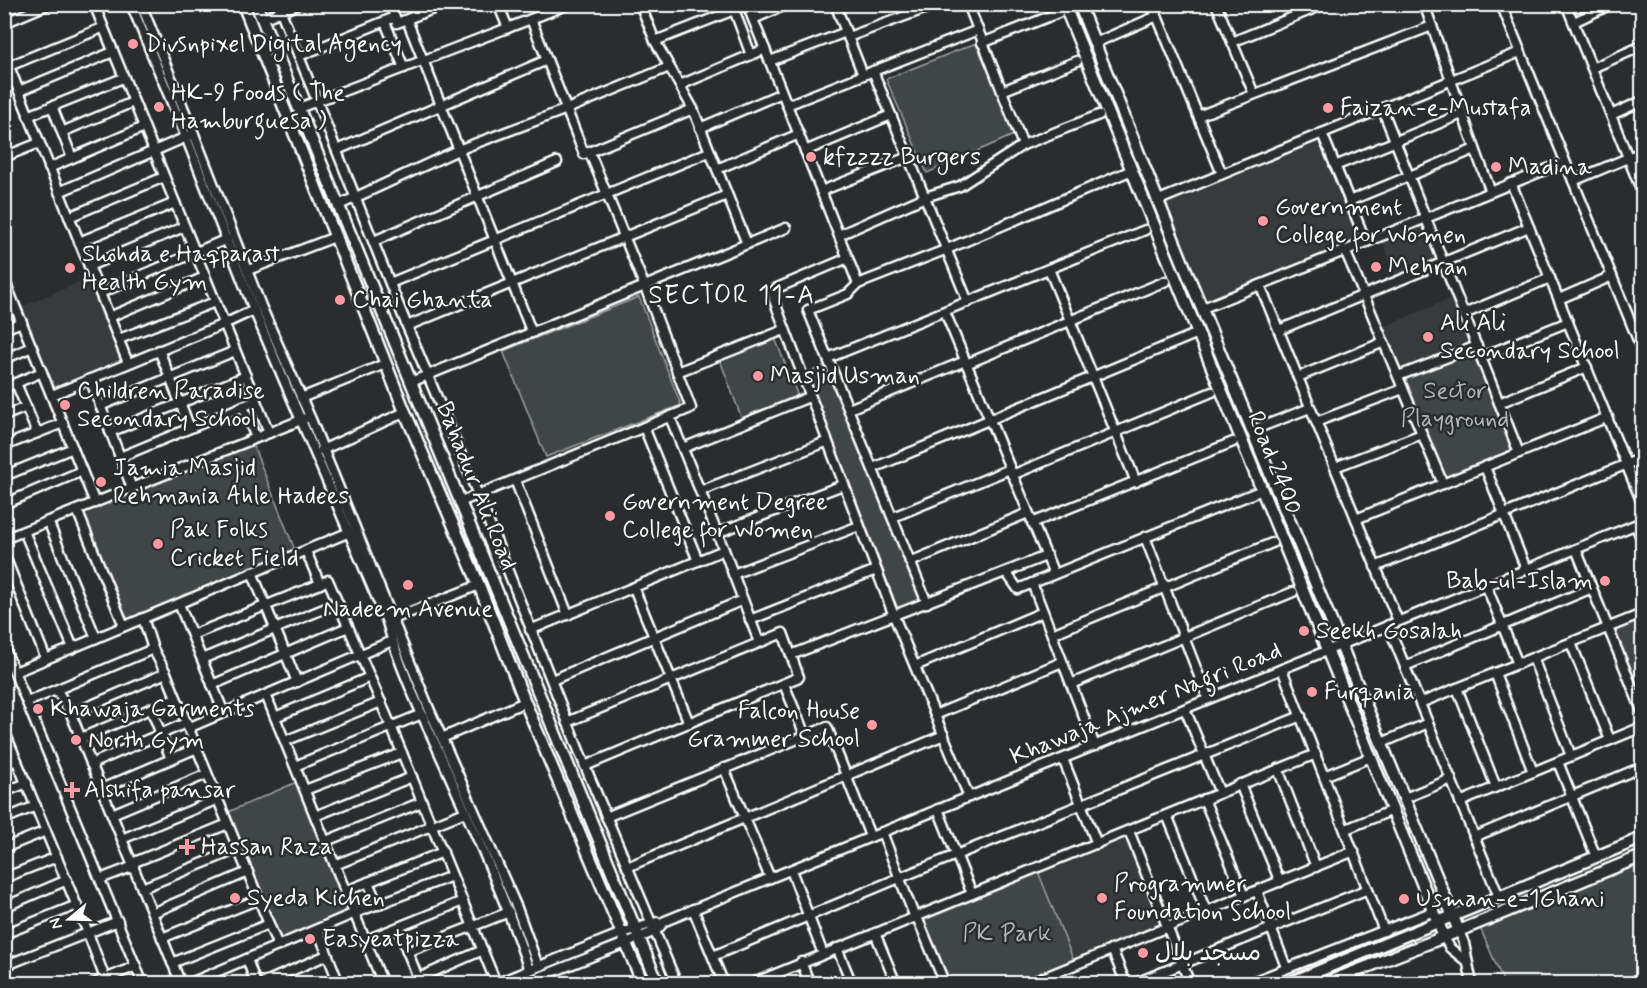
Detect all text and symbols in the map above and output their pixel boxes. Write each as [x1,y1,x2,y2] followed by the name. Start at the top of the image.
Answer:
[145,29,402,62] place label: Divsnpixel Digital Agency
[126,37,140,51] marker: Divsnpixel Digital Agency
[171,78,345,140] place label: HK-9 Foods ( The Hamburguesa )
[1340,93,1531,124] place label: Faizan-e-Mustafa
[152,100,166,114] marker: HK-9 Foods ( The Hamburguesa )
[1321,101,1335,115] marker: Faizan-e-Mustafa
[823,142,981,175] place label: kfzzzz Burgers
[804,150,818,164] marker: kfzzzz Burgers
[1508,152,1592,183] place label: Madina
[1489,160,1503,174] marker: Madina
[1275,192,1466,253] place label: Government College for Women
[1256,214,1270,228] marker: Government College for Women
[82,239,280,298] place label: Shohda e Haqparast Health Gym
[1388,252,1468,283] place label: Mehran
[1369,260,1383,274] marker: Mehran
[63,261,77,275] marker: Shohda e Haqparast Health Gym
[648,279,816,313] district label: SECTOR 11-A
[352,285,493,316] place label: Chai Ghanta
[333,293,347,307] marker: Chai Ghanta
[1440,308,1620,367] place label: Ali Ali Secondary School
[1421,330,1435,344] marker: Ali Ali Secondary School
[770,361,920,392] place label: Masjid Usman
[751,369,765,383] marker: Masjid Usman
[77,376,265,435] place label: Children Paradise Secondary School
[1401,376,1509,435] park label: Sector Playground
[428,397,524,575] street label: Bahadur Ali Road
[58,398,72,412] marker: Children Paradise Secondary School
[1239,407,1309,519] street label: Road 2400
[113,453,349,512] place label: Jamia Masjid Rehmania Ahle Hadees
[94,475,108,489] marker: Jamia Masjid Rehmania Ahle Hadees
[622,487,827,548] place label: Government Degree College for Women
[603,509,617,523] marker: Government Degree College for Women
[170,515,299,574] place label: Pak Folks Cricket Field
[151,537,165,551] marker: Pak Folks Cricket Field
[1446,566,1593,597] place label: Bab-ul-Islam
[1598,574,1612,588] marker: Bab-ul-Islam
[401,578,415,592] marker: Nadeem Avenue
[323,594,493,625] place label: Nadeem Avenue
[1316,616,1462,647] place label: Seekh Gosalah
[1297,624,1311,638] marker: Seekh Gosalah
[1006,635,1287,775] street label: Khawaja Ajmer Nagri Road
[1324,677,1415,708] place label: Furqania
[1305,685,1319,699] marker: Furqania
[50,694,255,725] place label: Khawaja Garments
[687,696,860,755] place label: Falcon House Grammer School
[31,702,45,716] marker: Khawaja Garments
[865,718,879,732] marker: Falcon House Grammer School
[88,725,204,756] place label: North Gym
[69,733,83,747] marker: North Gym
[84,775,235,806] place label: Alshifa pansar
[65,783,79,797] marker: Alshifa pansar
[201,832,332,863] place label: Hassan Raza
[178,838,196,856] marker: Hassan Raza
[1114,869,1291,928] place label: Programmer Foundation School
[247,883,385,914] place label: Syeda Kichen
[1416,884,1605,915] place label: Usman-e-1Ghani
[39,889,99,949] north arrow
[228,891,242,905] marker: Syeda Kichen
[1095,891,1109,905] marker: Programmer Foundation School
[1397,892,1411,906] marker: Usman-e-1Ghani
[45,915,68,932] text: N
[963,919,1051,950] park label: PK Park
[322,924,460,955] place label: Easyeatpizza
[303,932,317,946] marker: Easyeatpizza
[1155,938,1261,969] place label: مسجد بلال
[1136,946,1150,960] marker: مسجد بلال

